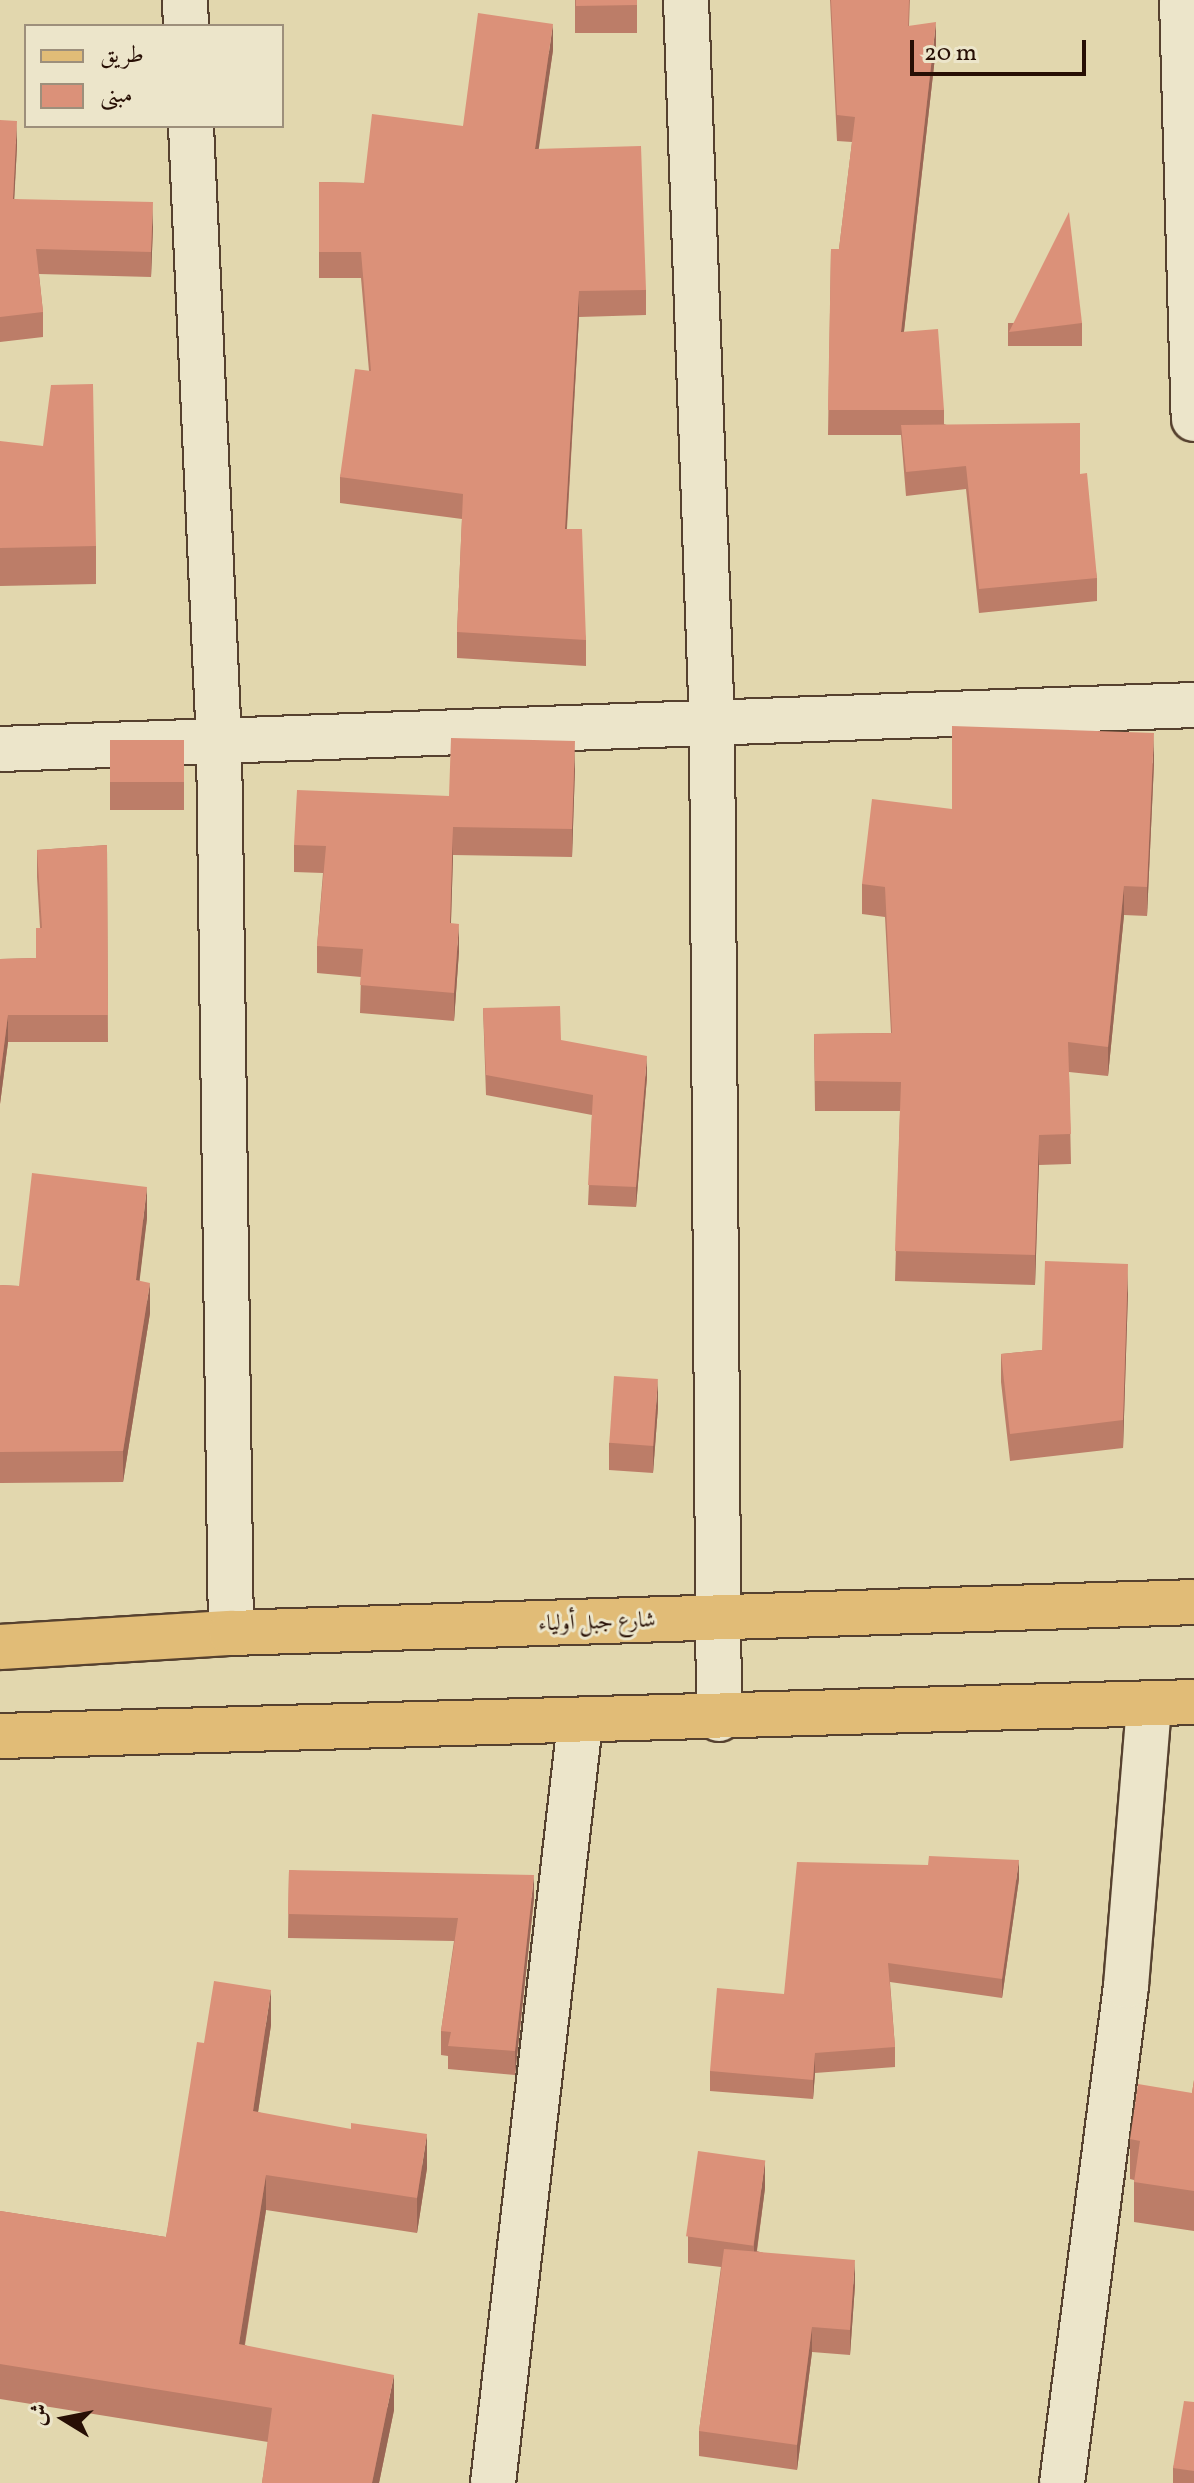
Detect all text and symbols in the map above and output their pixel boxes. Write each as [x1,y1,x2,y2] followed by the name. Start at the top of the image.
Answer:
[24,24,284,128] legend
[914,24,1090,74] scale bar
[924,37,977,71] text: 20 m
[100,39,144,73] text: طريق
[100,79,133,113] text: مبنى
[538,1608,656,1638] street label: شارع جبل أولياء
[24,2379,104,2459] north arrow
[23,2401,57,2428] text: ش

